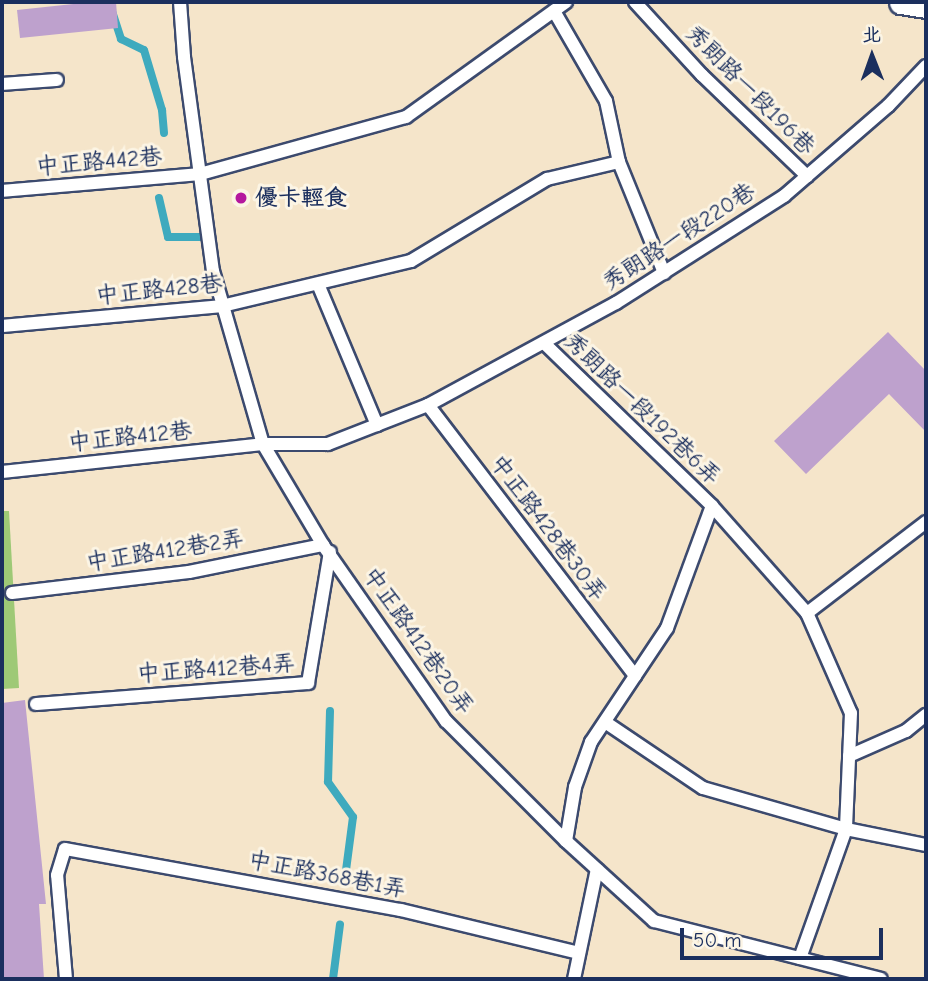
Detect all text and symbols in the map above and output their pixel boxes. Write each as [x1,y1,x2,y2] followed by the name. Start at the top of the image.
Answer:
[680,20,820,160] street label: 秀朗路一段196巷
[837,21,907,91] north arrow
[862,24,881,46] text: 北
[35,143,163,181] street label: 中正路442巷
[598,177,760,297] street label: 秀朗路一段220巷
[255,184,347,212] place label: 優卡輕食
[233,190,249,206] marker: 優卡輕食
[94,270,224,310] street label: 中正路428巷
[558,327,726,491] street label: 秀朗路一段192巷6弄
[67,417,193,457] street label: 中正路412巷
[484,450,612,606] street label: 中正路428巷30弄
[84,525,246,577] street label: 中正路412巷2弄
[357,562,479,720] street label: 中正路412巷20弄
[136,650,296,688] street label: 中正路412巷4弄
[246,846,408,904] street label: 中正路368巷1弄
[683,914,886,958] scale bar
[693,928,742,952] text: 50 m

